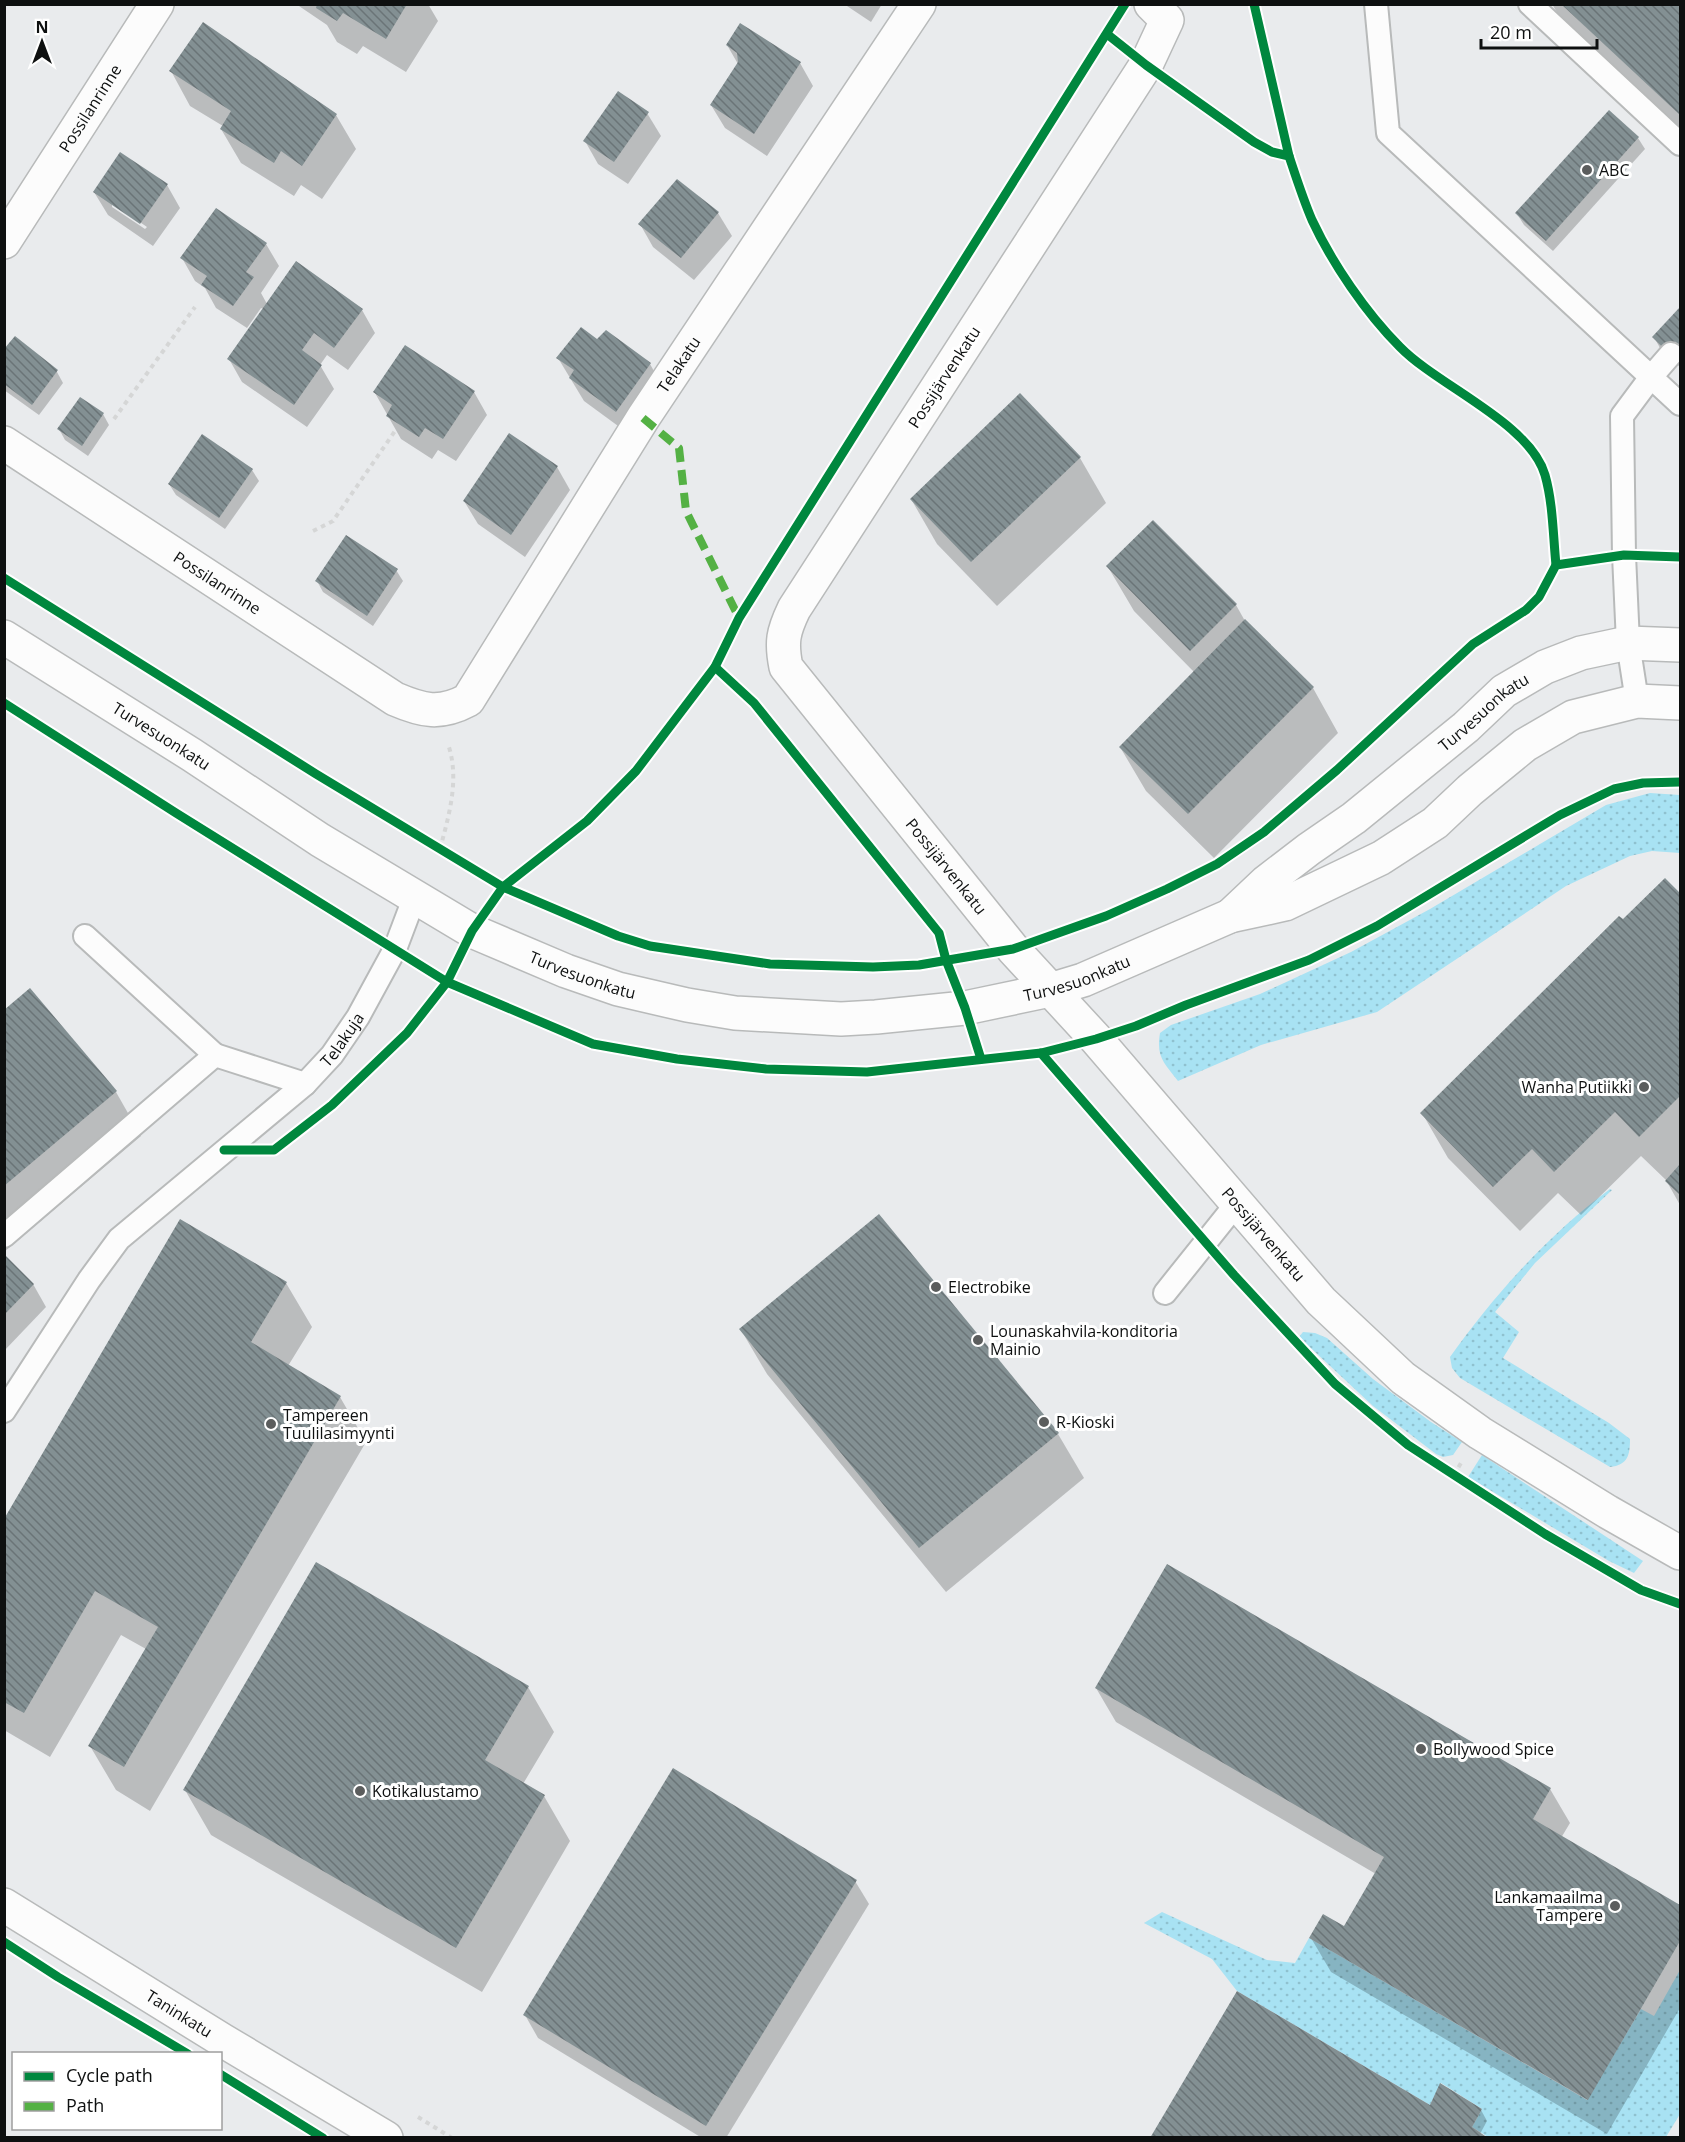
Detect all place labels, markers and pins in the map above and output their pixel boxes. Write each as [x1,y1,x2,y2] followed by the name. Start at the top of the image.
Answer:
[1599,159,1630,181] place label: ABC
[1580,163,1594,177] marker: ABC
[1522,1076,1632,1098] place label: Wanha Putiikki
[1637,1080,1651,1094] marker: Wanha Putiikki
[948,1276,1031,1298] place label: Electrobike
[929,1280,943,1294] marker: Electrobike
[990,1320,1178,1360] place label: Lounaskahvila-konditoria Mainio
[971,1333,985,1347] marker: Lounaskahvila-konditoria Mainio
[283,1404,395,1444] place label: Tampereen Tuulilasimyynti
[1056,1411,1115,1433] place label: R-Kioski
[1037,1415,1051,1429] marker: R-Kioski
[264,1417,278,1431] marker: Tampereen Tuulilasimyynti
[1433,1738,1554,1760] place label: Bollywood Spice
[1414,1742,1428,1756] marker: Bollywood Spice
[372,1780,479,1802] place label: Kotikalustamo
[353,1784,367,1798] marker: Kotikalustamo
[1494,1886,1603,1926] place label: Lankamaailma Tampere
[1608,1899,1622,1913] marker: Lankamaailma Tampere

